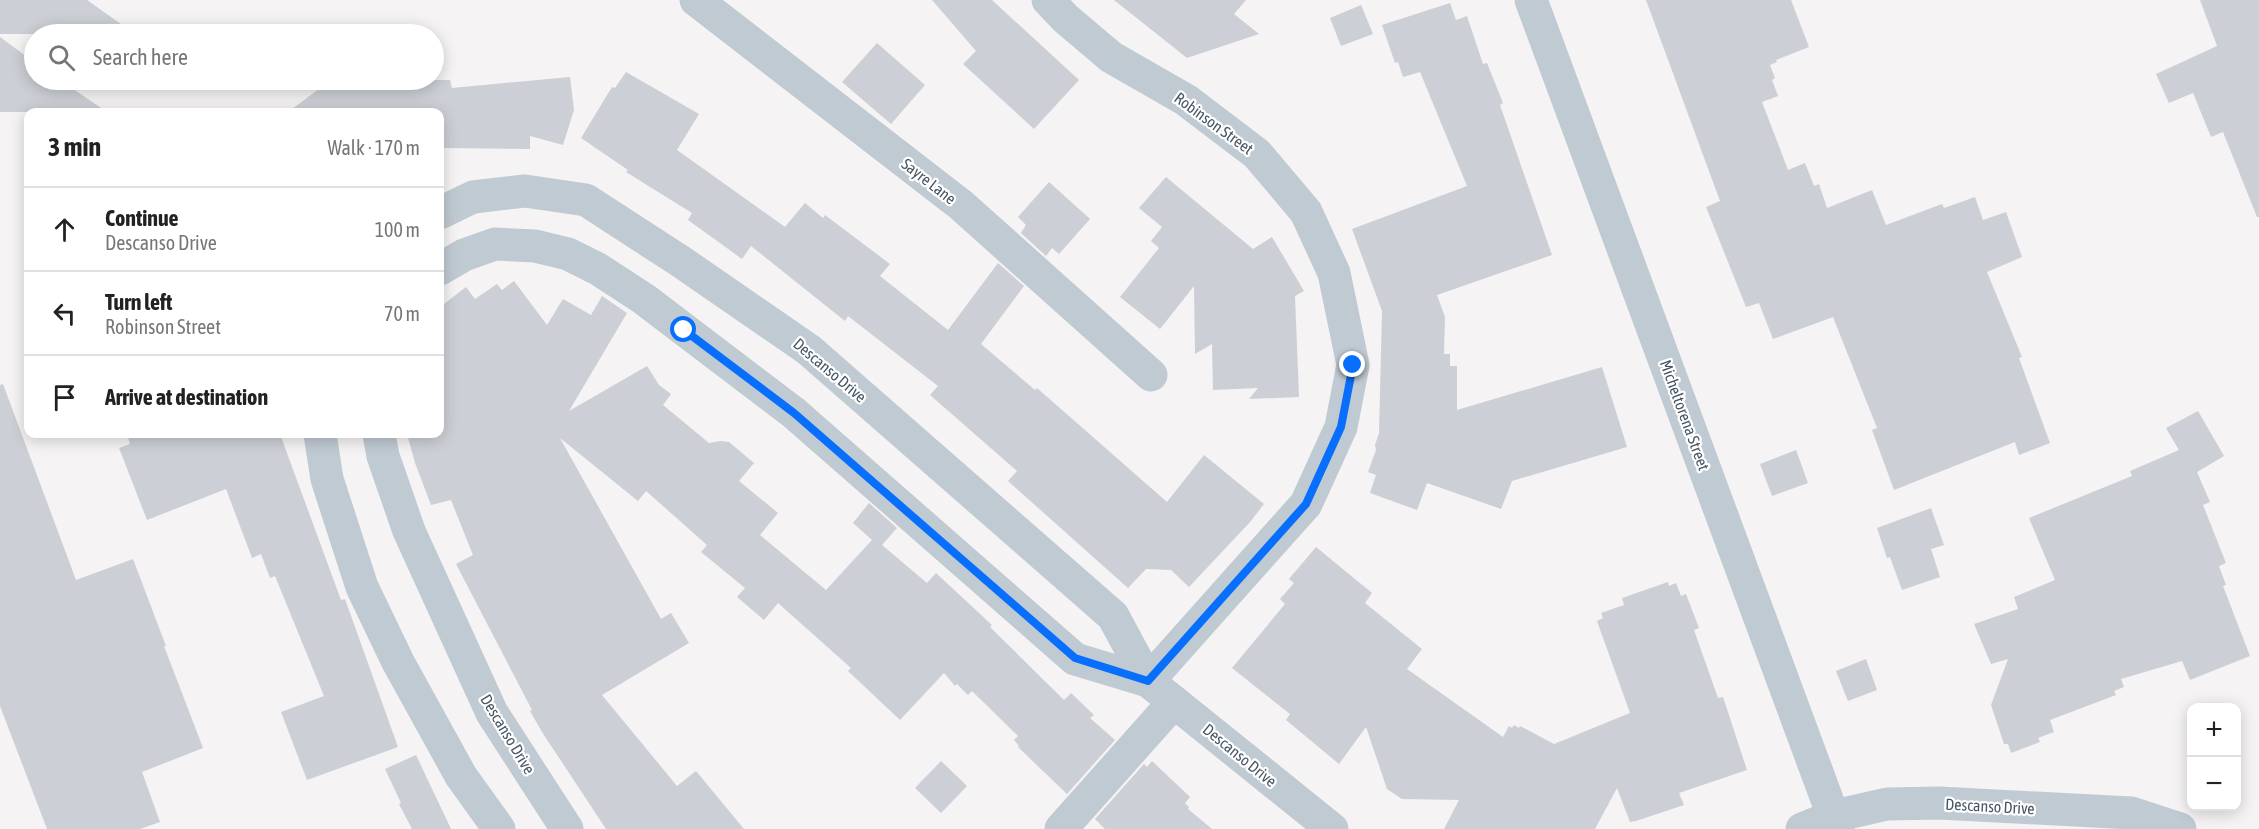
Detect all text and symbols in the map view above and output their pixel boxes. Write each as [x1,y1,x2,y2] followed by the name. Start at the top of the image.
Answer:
[24,24,444,90] search box
[45,41,78,74] icon: search
[93,44,188,70] text: Search here
[1171,88,1257,158] street label: Robinson Street
[48,132,101,162] text: 3 min
[328,136,420,159] text: Walk · 170 m
[898,154,960,208] street label: Sayre Lane
[105,205,179,231] text: Continue
[48,213,81,246] icon: ahead
[375,218,420,241] text: 100 m
[105,231,217,254] text: Descanso Drive
[105,289,172,315] text: Turn left
[48,297,81,330] icon: left
[384,302,420,325] text: 70 m
[105,315,221,338] text: Robinson Street
[670,316,696,342] route start
[790,334,870,406] street label: Descanso Drive
[1339,351,1365,377] route end
[1657,357,1713,473] street label: Micheltorena Street
[48,381,81,414] icon: arrive
[105,384,268,410] text: Arrive at destination
[477,691,539,777] street label: Descanso Drive
[2187,703,2241,811] map controls
[2187,703,2241,757] button: +
[1200,720,1280,790] street label: Descanso Drive
[2187,757,2241,811] button: −
[1945,795,2035,817] street label: Descanso Drive

